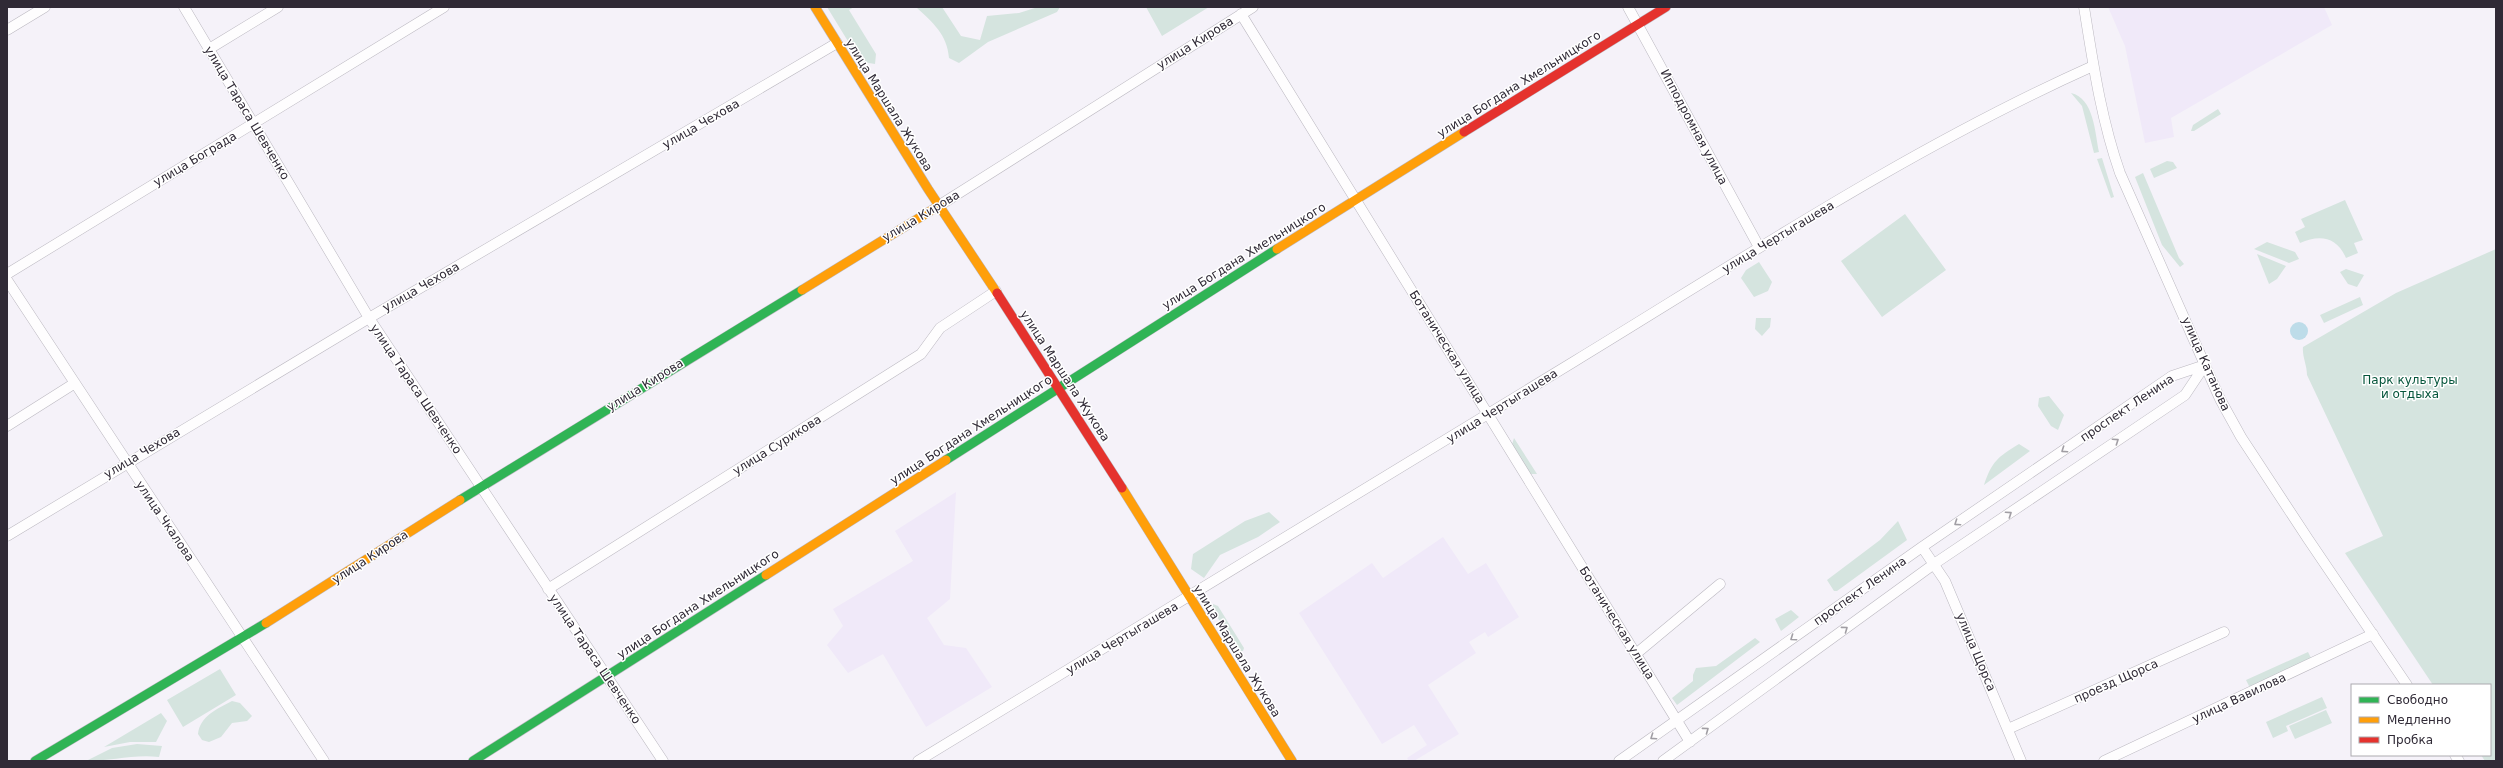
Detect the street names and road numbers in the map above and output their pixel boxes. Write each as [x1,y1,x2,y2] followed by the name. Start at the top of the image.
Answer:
[1154,14,1236,72] street label: улица Кирова
[1435,28,1603,140] street label: улица Богдана Хмельницкого
[842,36,936,174] street label: улица Маршала Жукова
[201,44,293,182] street label: улица Тараса Шевченко
[1658,67,1730,187] street label: Ипподромная улица
[660,96,742,152] street label: улица Чехова
[151,129,239,189] street label: улица Бограда
[880,187,962,245] street label: улица Кирова
[1720,198,1836,276] street label: улица Чертыгашева
[1160,200,1328,312] street label: улица Богдана Хмельницкого
[380,259,462,315] street label: улица Чехова
[1407,288,1487,406] street label: Ботаническая улица
[1017,308,1113,444] street label: улица Маршала Жукова
[2179,315,2233,413] street label: улица Катанова
[367,321,465,457] street label: улица Тараса Шевченко
[604,356,686,414] street label: улица Кирова
[1444,366,1560,446] street label: улица Чертыгашева
[2078,371,2176,445] street label: проспект Ленина
[888,372,1054,488] street label: улица Богдана Хмельницкого
[730,412,824,478] street label: улица Сурикова
[101,425,183,481] street label: улица Чехова
[133,478,197,564] street label: улица Чкалова
[329,527,411,587] street label: улица Кирова
[615,546,781,662] street label: улица Богдана Хмельницкого
[1811,554,1909,628] street label: проспект Ленина
[1577,564,1657,682] street label: Ботаническая улица
[1190,582,1284,720] street label: улица Маршала Жукова
[546,591,644,727] street label: улица Тараса Шевченко
[1064,599,1180,677] street label: улица Чертыгашева
[1953,611,1999,693] street label: улица Щорса
[2072,656,2160,706] street label: проезд Щорса
[2190,670,2288,726] street label: улица Вавилова

